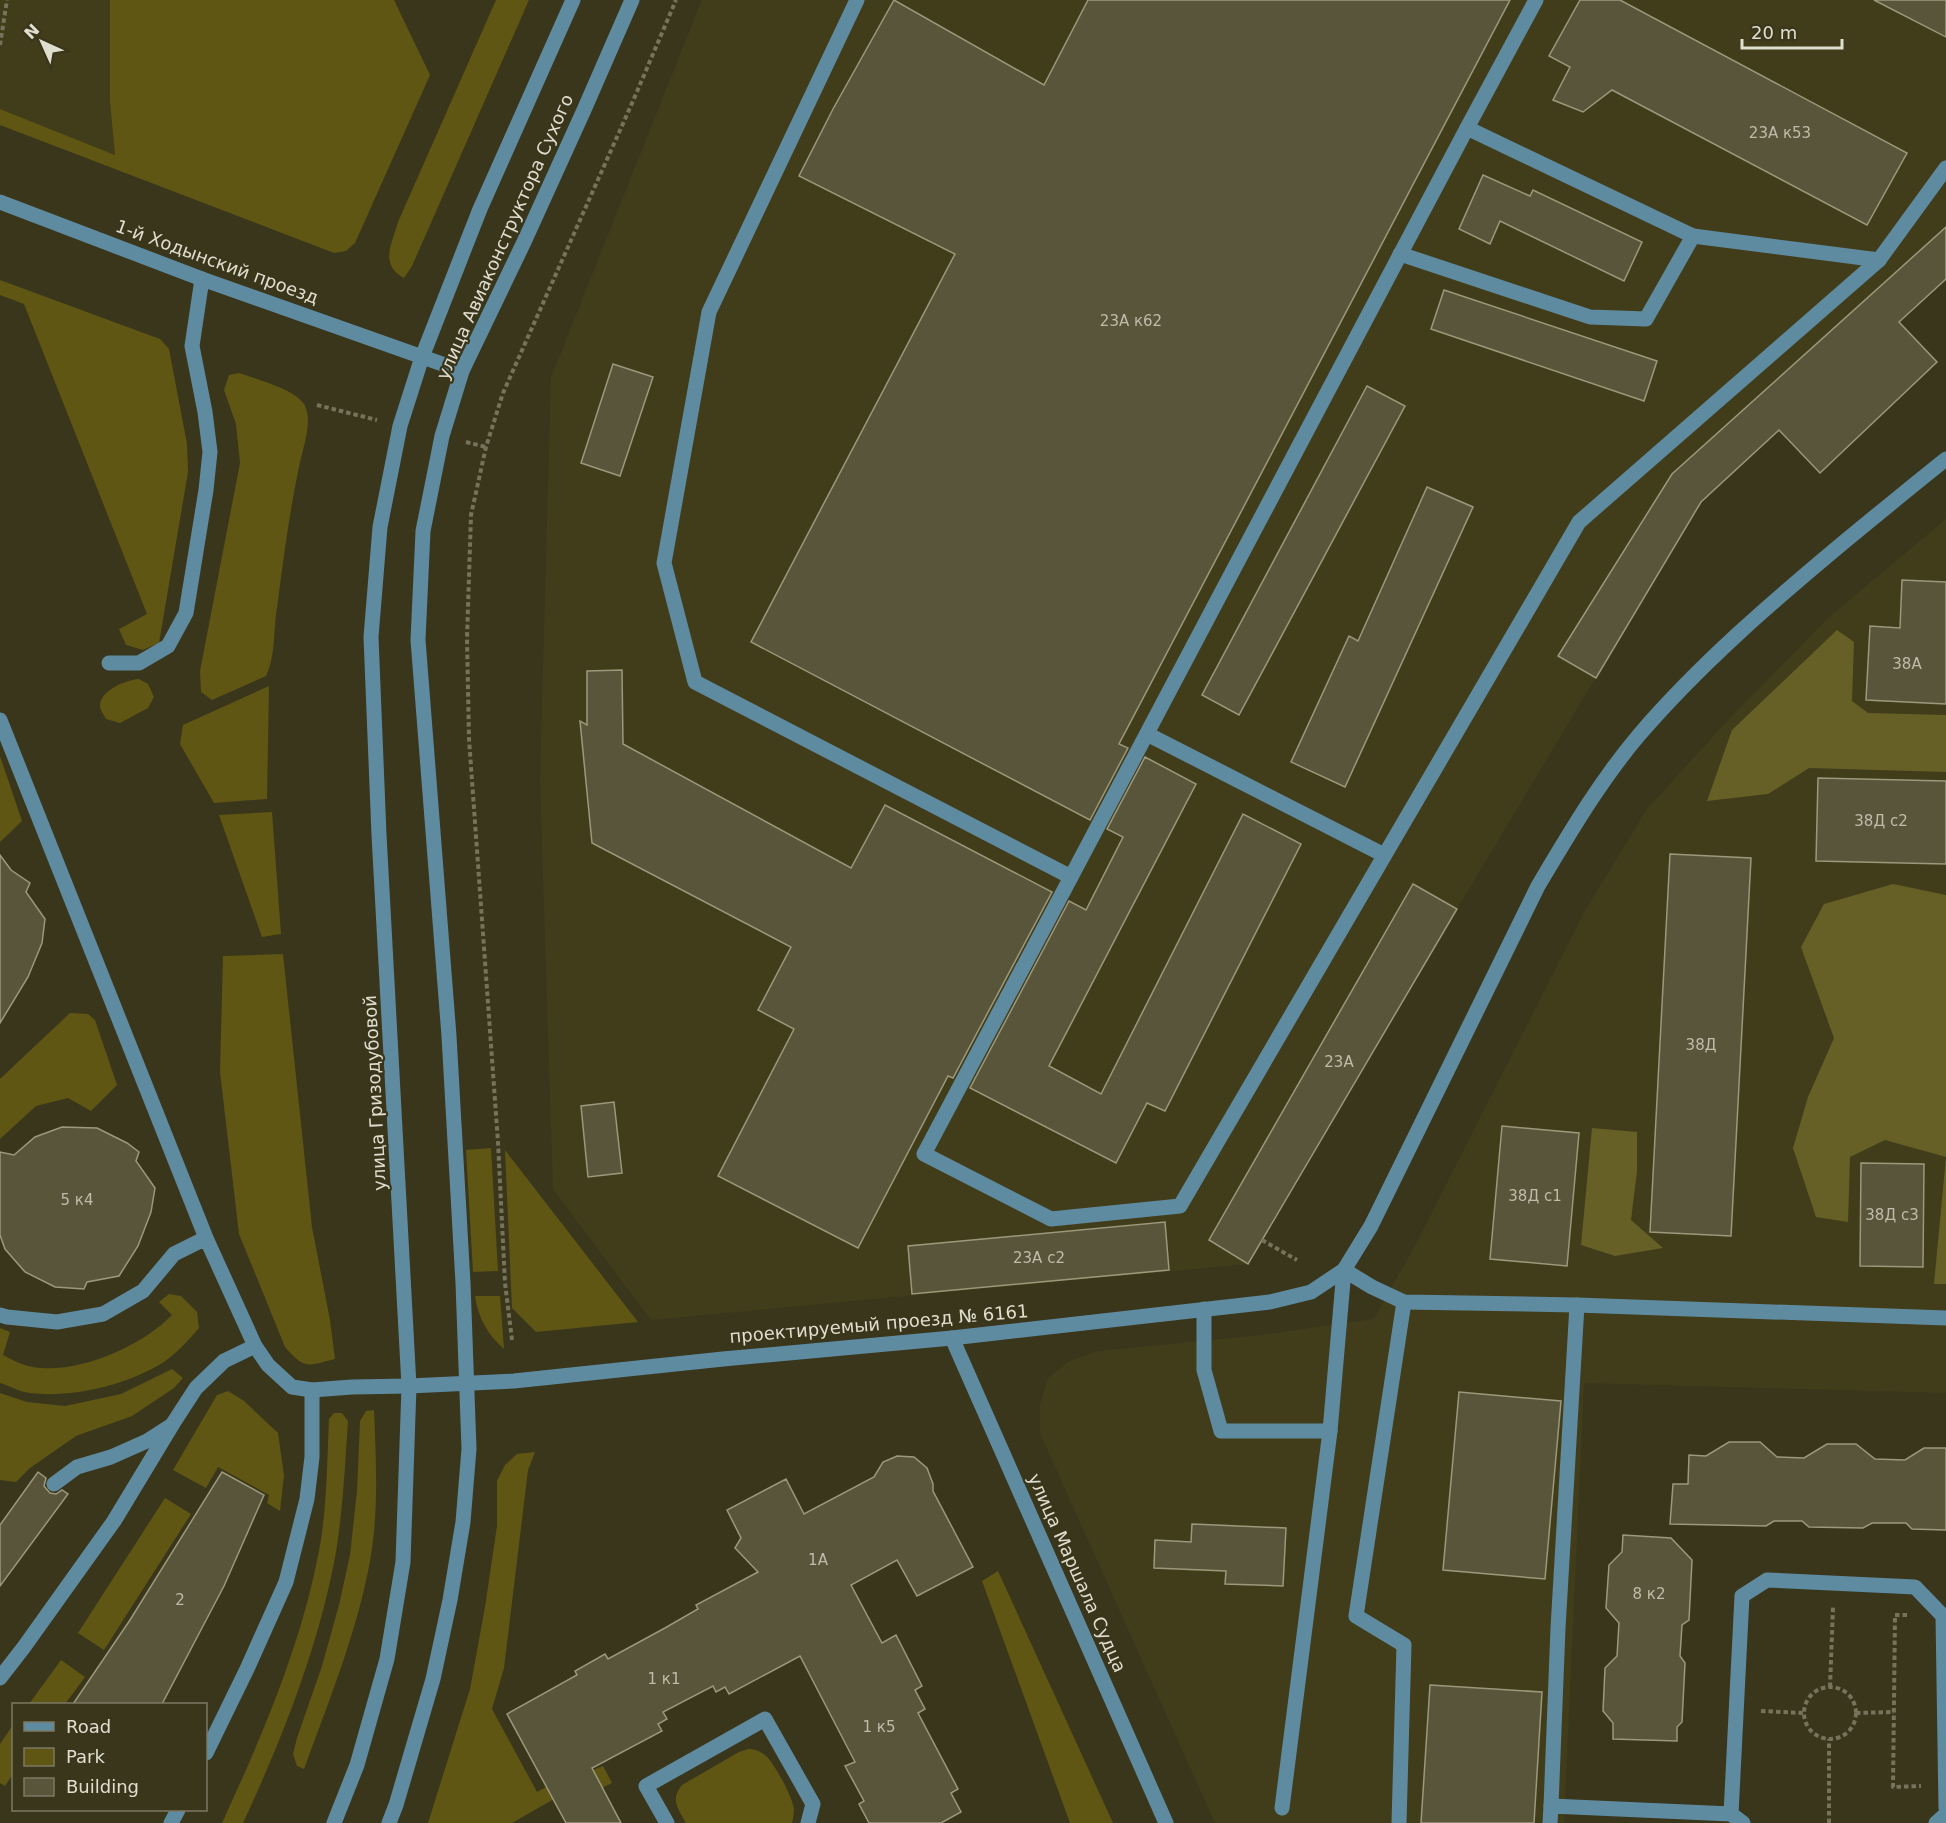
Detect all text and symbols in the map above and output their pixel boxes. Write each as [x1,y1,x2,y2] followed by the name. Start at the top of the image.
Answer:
[12,12,72,72] north arrow
[1742,12,1842,50] scale bar
[20,20,43,43] text: N
[1751,22,1797,43] text: 20 m
[432,91,577,383] street label: улица Авиаконструктора Сухого
[1749,124,1811,142] house number: 23А к53
[113,215,321,308] street label: 1-й Ходынский проезд
[1100,312,1162,330] house number: 23А к62
[1892,655,1922,673] house number: 38А
[1854,812,1908,830] house number: 38Д с2
[359,995,390,1191] street label: улица Гризодубовой
[1686,1036,1716,1054] house number: 38Д
[1324,1053,1354,1071] house number: 23А
[1508,1187,1562,1205] house number: 38Д с1
[61,1191,93,1209] house number: 5 к4
[1865,1206,1919,1224] house number: 38Д с3
[1013,1249,1065,1267] house number: 23А с2
[729,1300,1029,1347] street label: проектируемый проезд № 6161
[1024,1470,1131,1676] street label: улица Маршала Судца
[808,1551,829,1569] house number: 1А
[1633,1585,1665,1603] house number: 8 к2
[175,1591,185,1609] house number: 2
[648,1670,680,1688] house number: 1 к1
[12,1703,207,1811] legend
[66,1716,111,1737] text: Road
[863,1718,895,1736] house number: 1 к5
[66,1746,105,1767] text: Park
[66,1776,139,1797] text: Building

